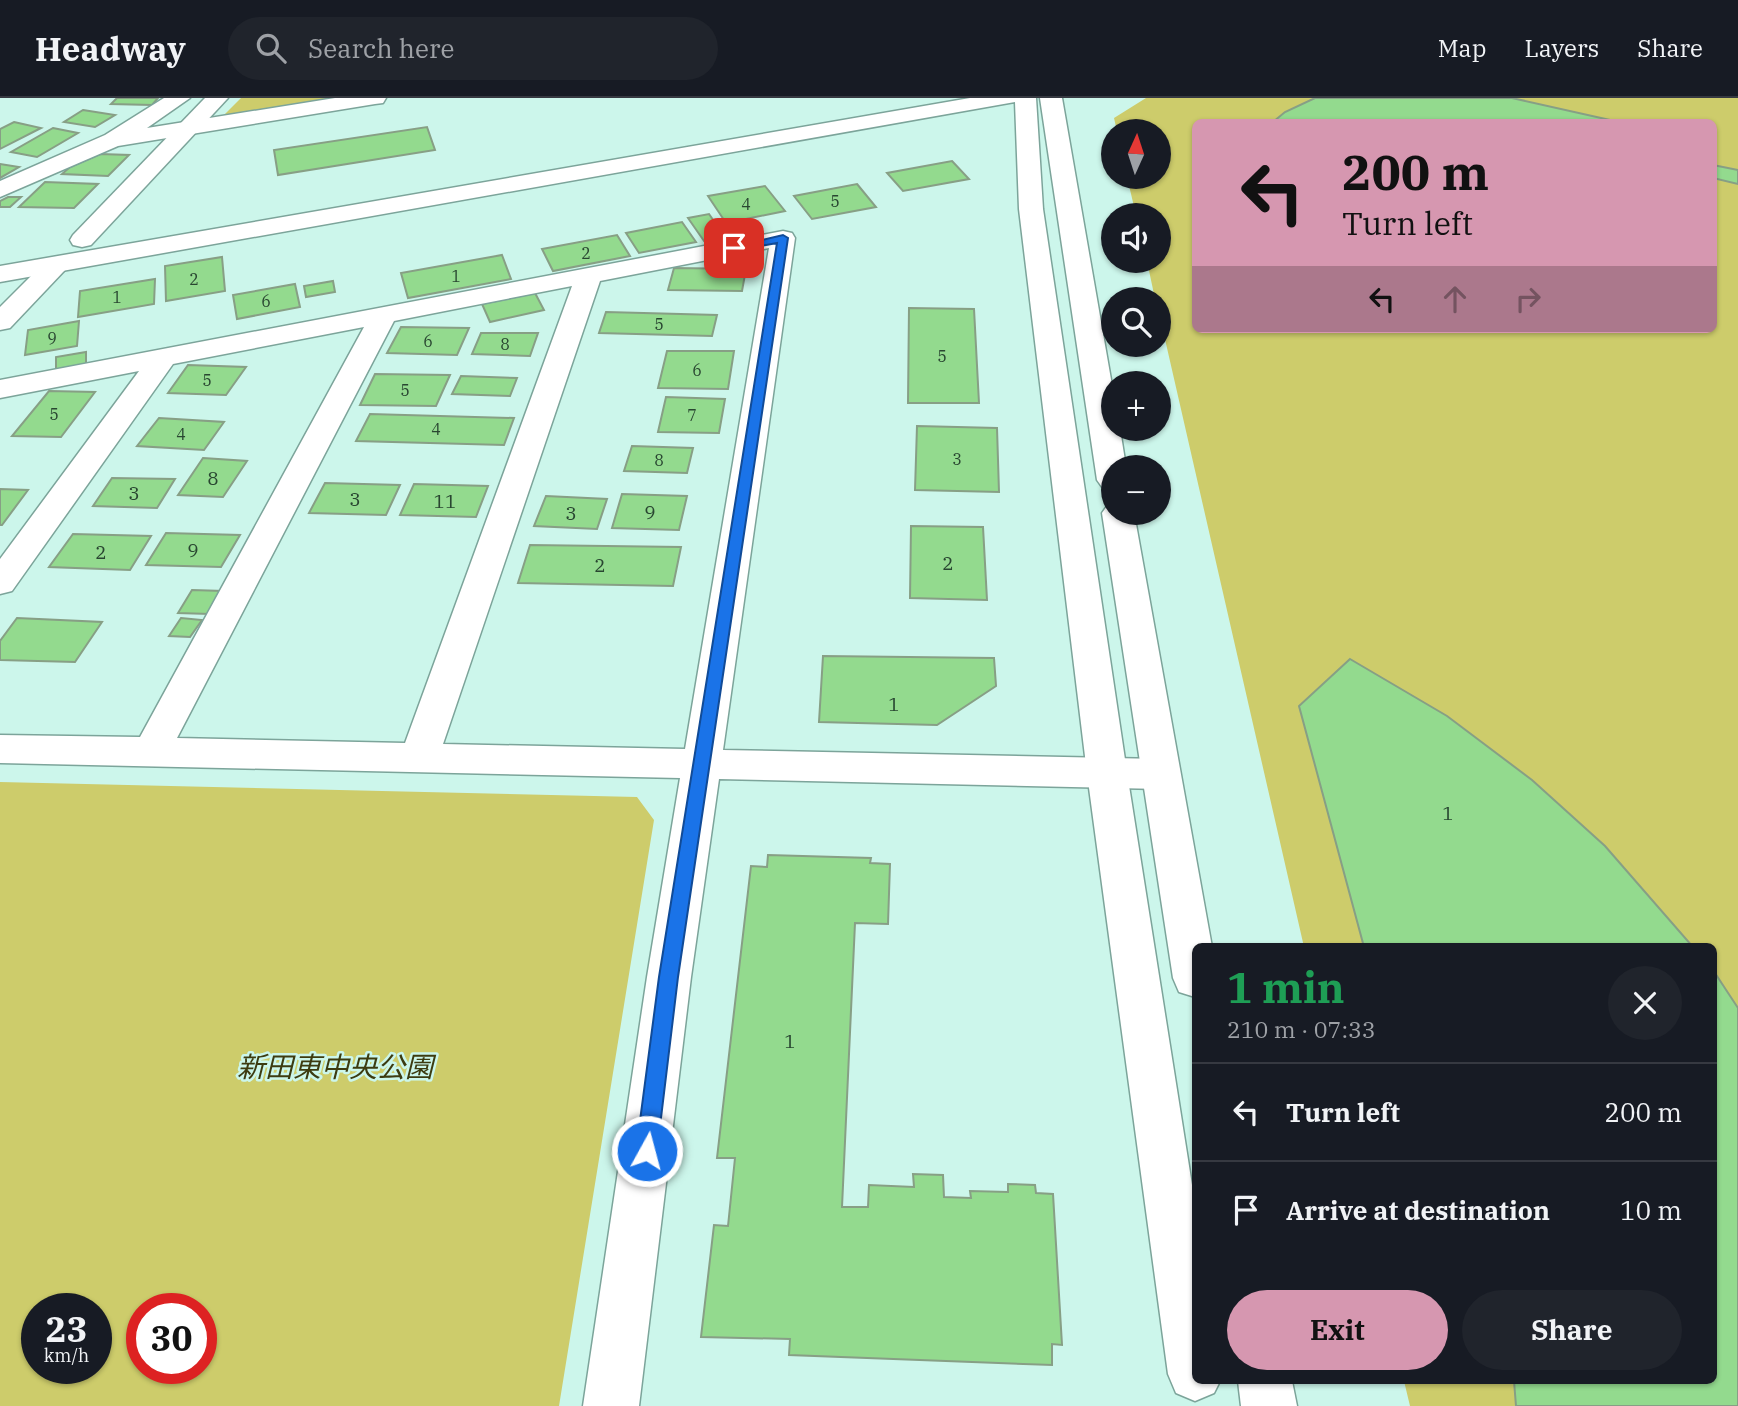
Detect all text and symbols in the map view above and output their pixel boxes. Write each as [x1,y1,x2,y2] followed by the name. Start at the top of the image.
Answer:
[228,17,718,80] search box
[35,27,186,70] text: Headway
[252,29,290,67] icon: search
[308,31,454,65] text: Search here
[1438,32,1486,64] text: Map
[1524,32,1599,64] text: Layers
[1637,32,1703,64] text: Share
[1101,119,1171,189] north arrow
[1101,119,1171,525] map controls
[1342,140,1489,203] text: 200 m
[1227,147,1318,238] icon: left
[830,191,840,211] house number: 5
[741,194,751,214] house number: 4
[1342,202,1473,244] text: Turn left
[1101,203,1171,273] button: sound
[704,218,764,278] pin
[715,229,753,267] icon: arrive
[581,243,591,263] house number: 2
[451,266,461,286] house number: 1
[189,269,199,289] house number: 2
[1363,280,1401,318] icon: left
[1436,280,1474,318] icon: ahead
[1509,280,1547,318] icon: right
[112,287,122,307] house number: 1
[1101,287,1171,357] button: search
[261,291,271,311] house number: 6
[654,314,664,334] house number: 5
[47,328,57,348] house number: 9
[423,331,433,351] house number: 6
[500,334,510,354] house number: 8
[937,346,947,366] house number: 5
[692,360,702,380] house number: 6
[202,370,212,390] house number: 5
[1101,371,1171,441] button: +
[400,380,410,400] house number: 5
[49,404,59,424] house number: 5
[687,405,697,425] house number: 7
[431,419,441,439] house number: 4
[176,424,186,444] house number: 4
[952,449,962,469] house number: 3
[654,450,664,470] house number: 8
[1101,455,1171,525] button: −
[207,466,219,490] house number: 8
[128,481,140,505] house number: 3
[349,487,361,511] house number: 3
[434,489,456,513] house number: 11
[644,500,656,524] house number: 9
[565,501,577,525] house number: 3
[187,538,199,562] house number: 9
[95,540,107,564] house number: 2
[942,551,954,575] house number: 2
[594,553,606,577] house number: 2
[888,692,900,716] house number: 1
[1442,801,1454,825] house number: 1
[1227,960,1345,1015] text: 1 min
[1608,966,1682,1040] button: close
[1227,1014,1376,1044] text: 210 m · 07:33
[784,1029,796,1053] house number: 1
[237,1048,437,1085] park label: 新田東中央公園
[1227,1093,1265,1131] icon: left
[1286,1095,1400,1129] text: Turn left
[1604,1095,1682,1129] text: 200 m
[610,1114,684,1188] position arrow
[1227,1191,1265,1229] icon: arrive
[1286,1193,1550,1227] text: Arrive at destination
[1620,1193,1682,1227] text: 10 m
[1227,1290,1448,1370] button: Exit
[1462,1290,1682,1370] button: Share
[126,1293,217,1384] speed limit sign: 30
[45,1306,88,1352] text: 23
[44,1344,89,1367] text: km/h

